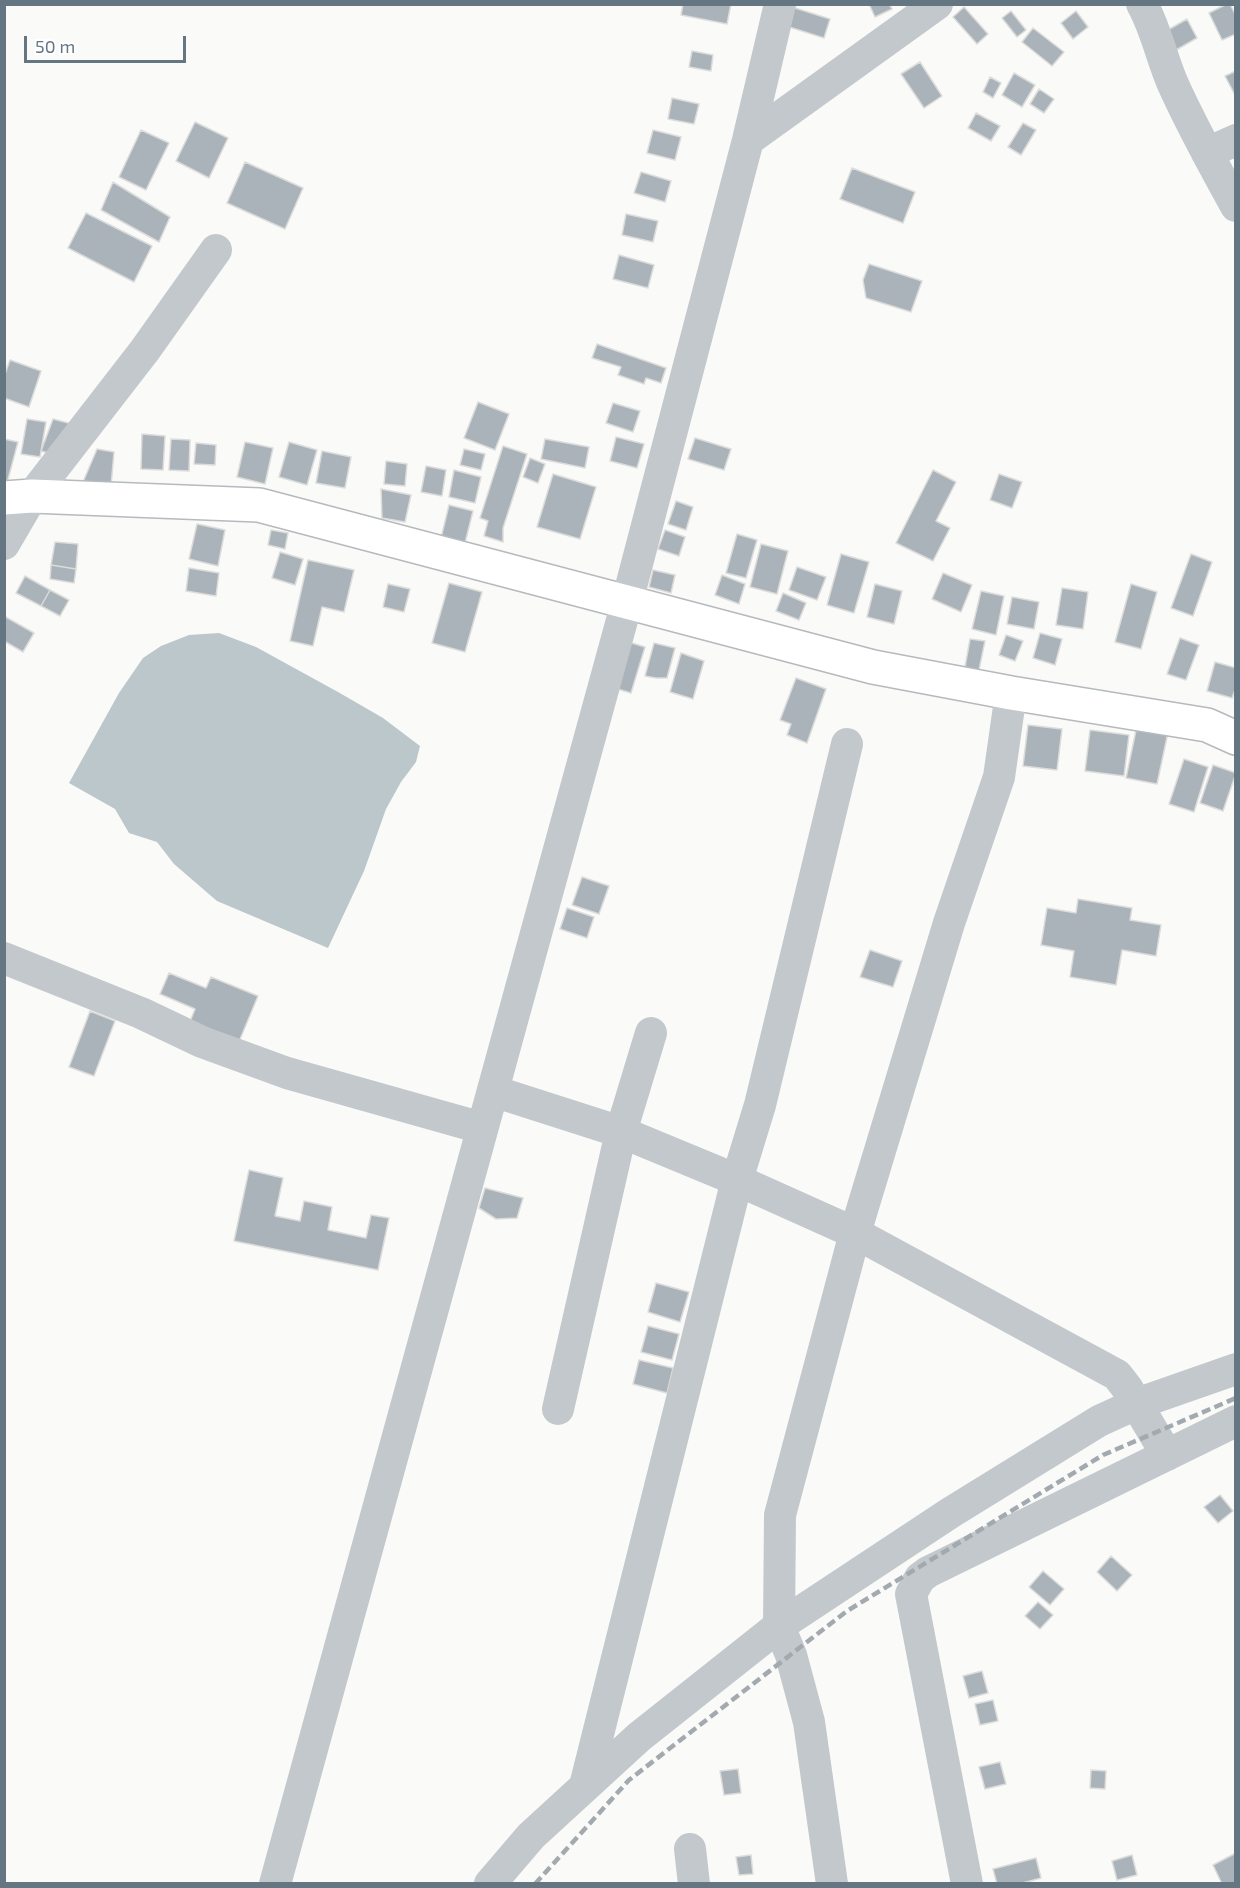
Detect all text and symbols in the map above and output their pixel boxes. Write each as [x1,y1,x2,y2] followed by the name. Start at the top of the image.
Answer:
[27,24,189,62] scale bar
[35,35,75,57] text: 50 m

